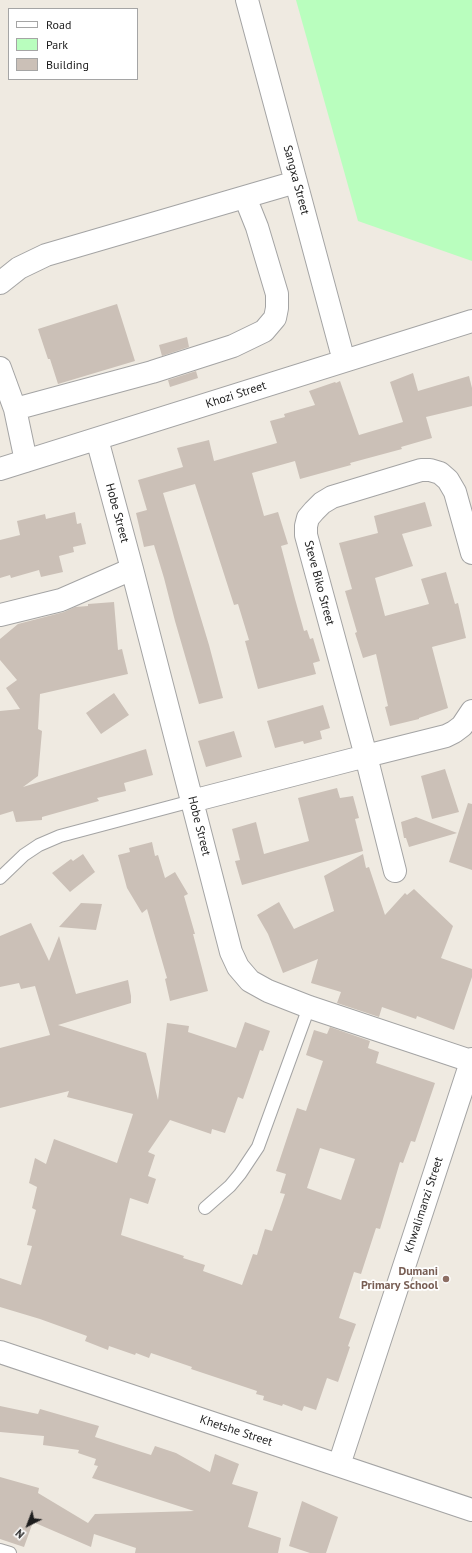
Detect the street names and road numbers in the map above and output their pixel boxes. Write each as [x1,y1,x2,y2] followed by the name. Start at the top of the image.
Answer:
[280,144,312,216] street label: Sangxa Street
[204,378,268,412] street label: Khozi Street
[102,482,132,544] street label: Hobe Street
[301,539,337,627] street label: Steve Biko Street
[185,795,213,857] street label: Hobe Street
[402,1155,446,1255] street label: Khwalimanzi Street
[198,1412,274,1450] street label: Khetshe Street

